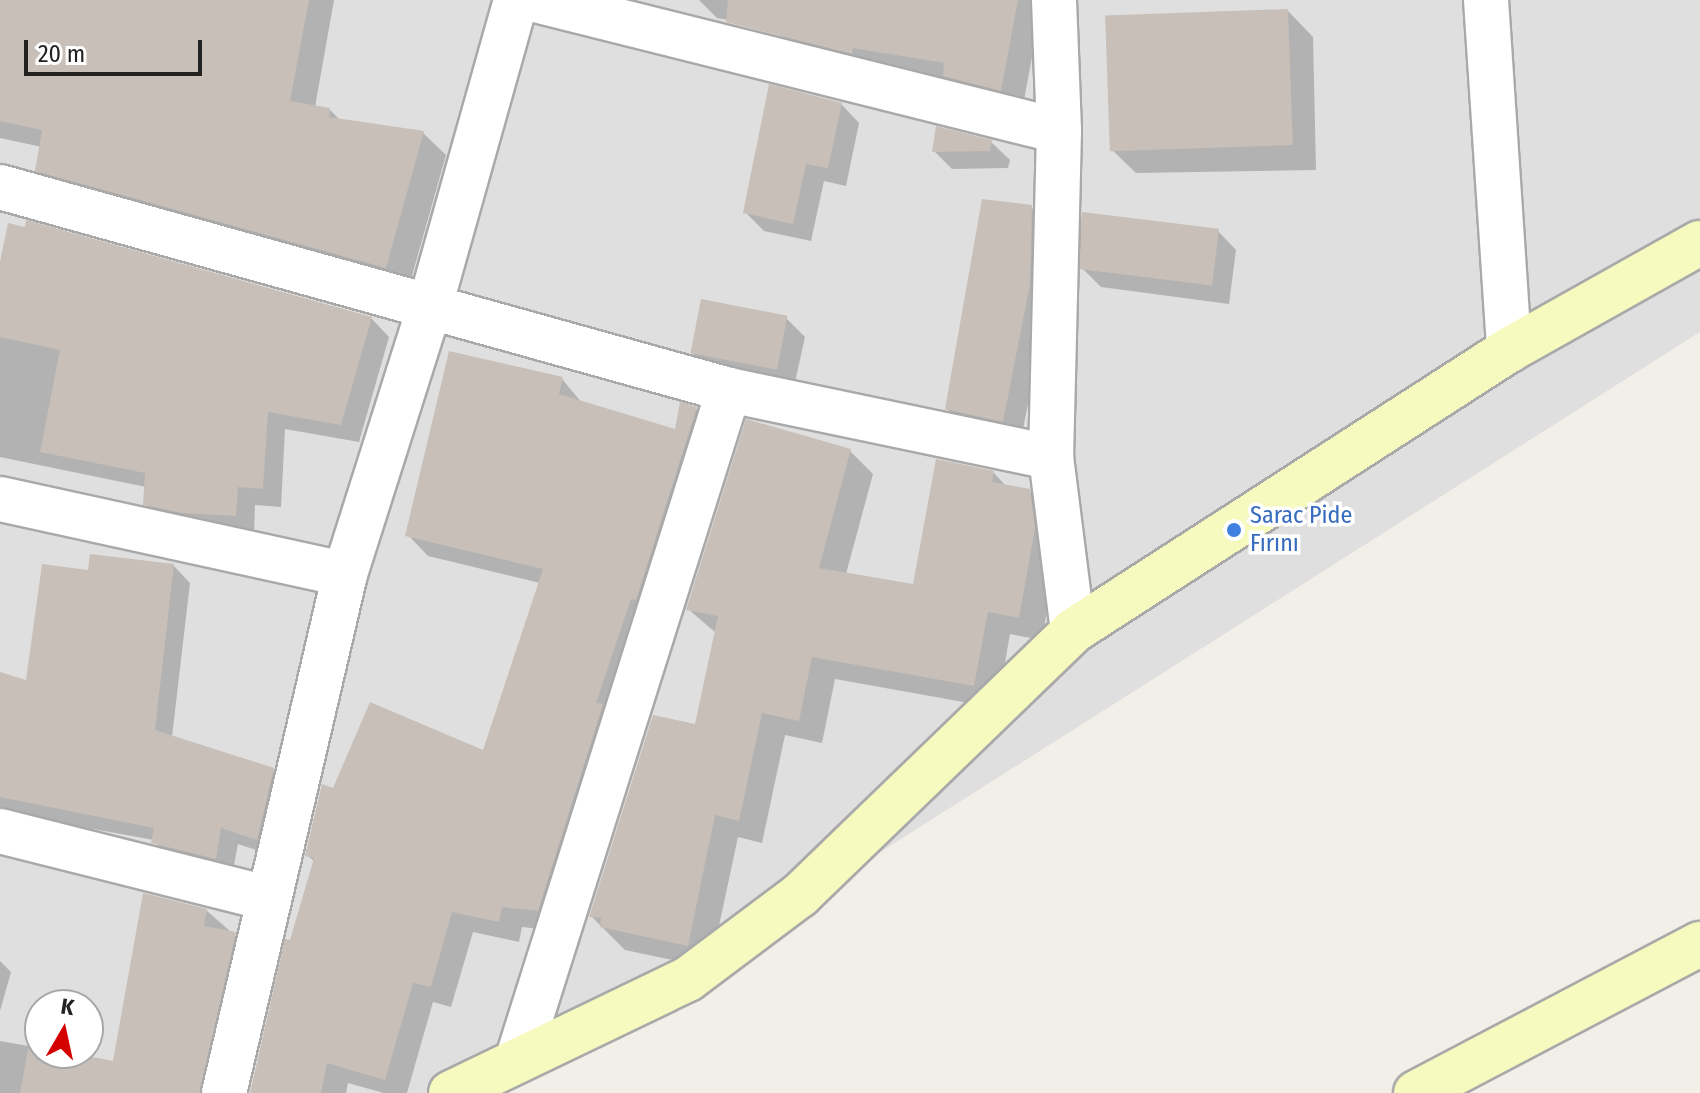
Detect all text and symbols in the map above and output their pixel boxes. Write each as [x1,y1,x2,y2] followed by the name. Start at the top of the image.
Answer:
[28,24,206,74] scale bar
[38,40,85,68] text: 20 m
[1250,502,1352,558] place label: Sarac Pide Fırını
[1225,521,1243,539] marker: Sarac Pide Fırını
[24,989,104,1069] north arrow
[59,992,76,1021] text: K

